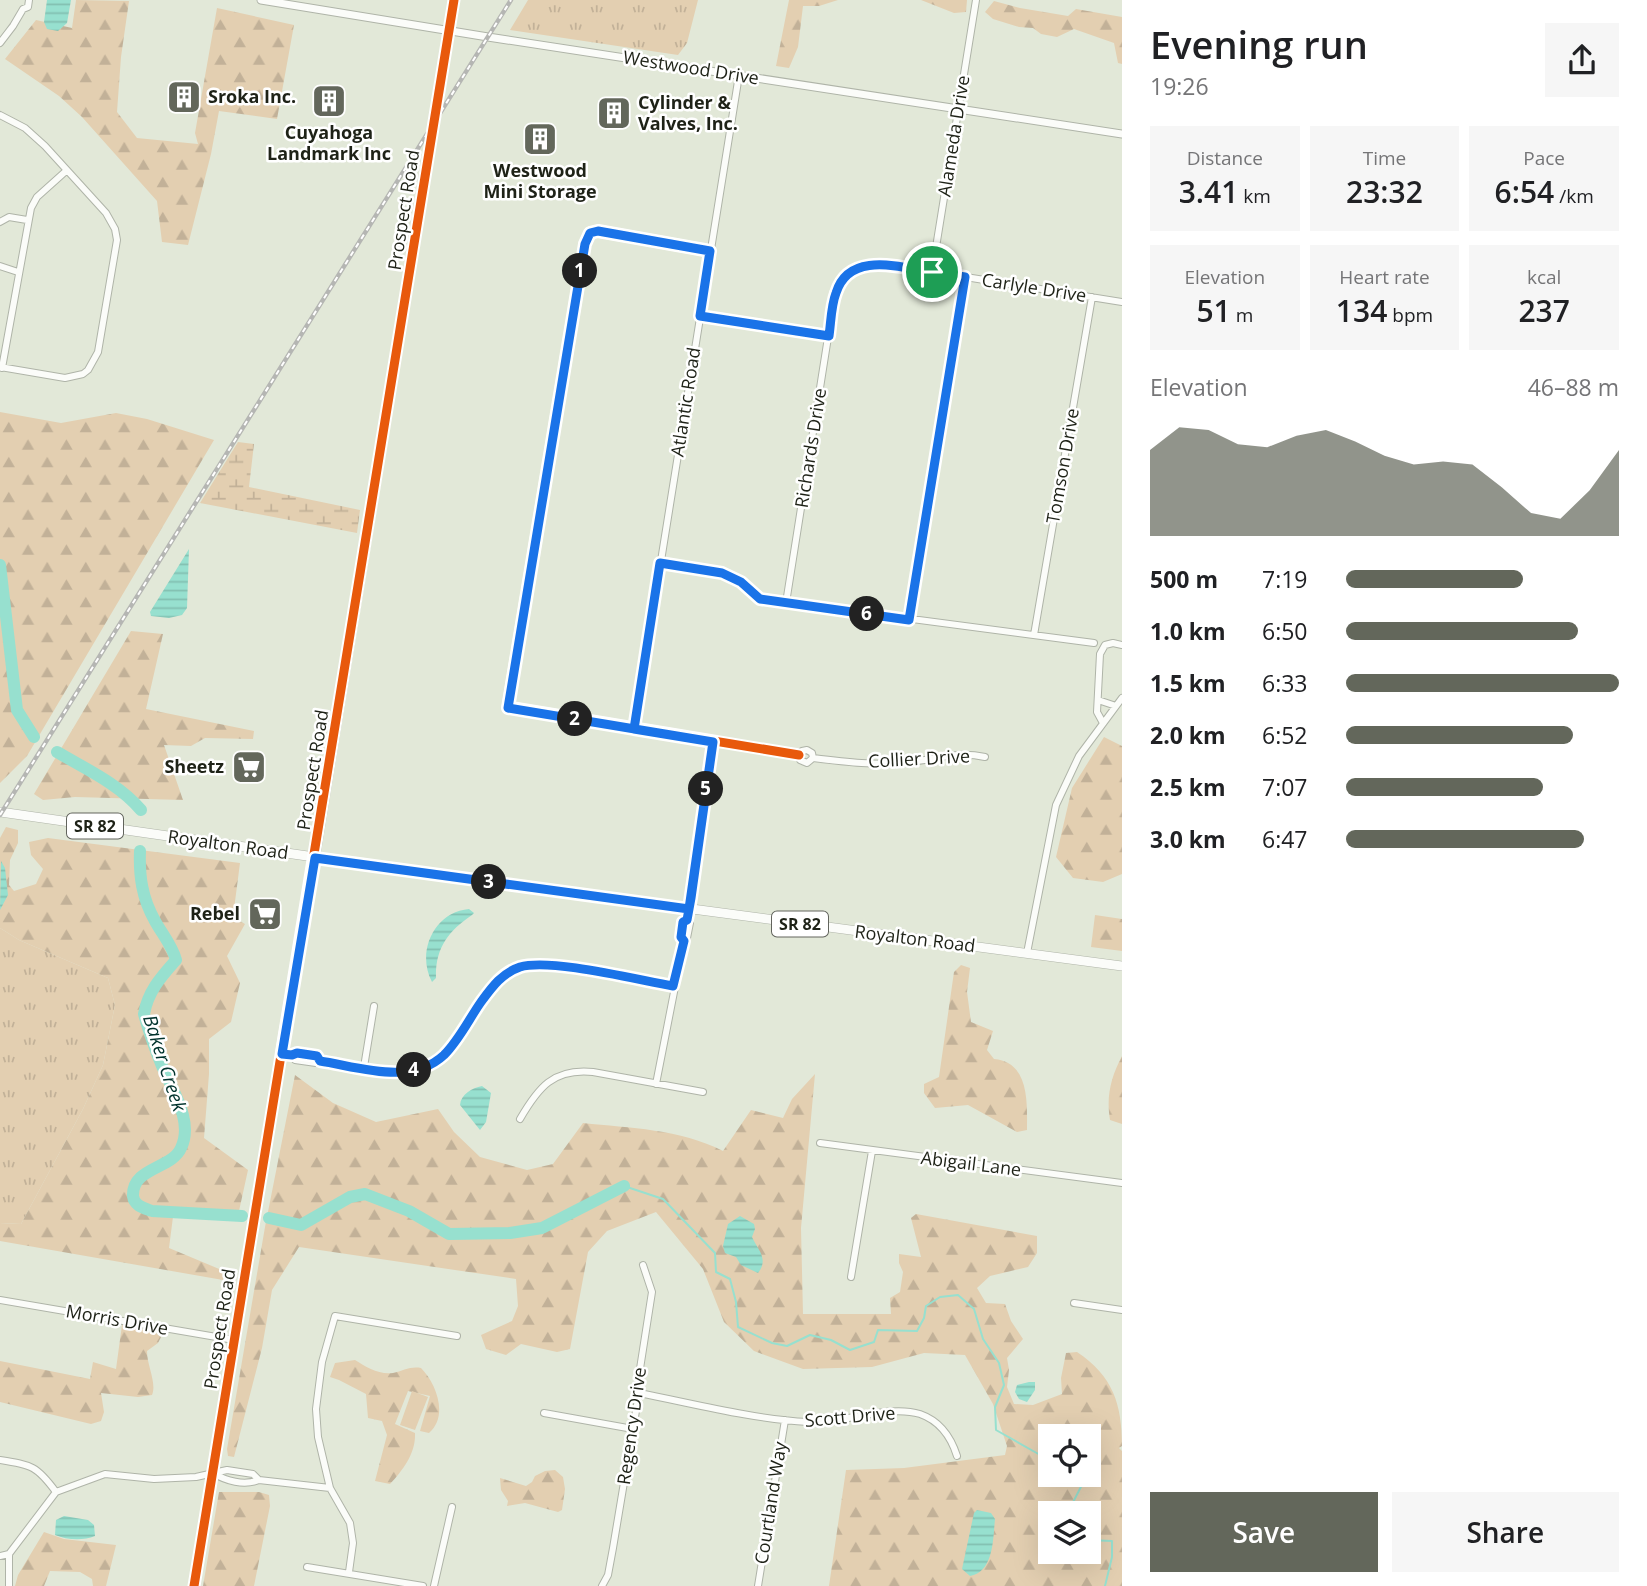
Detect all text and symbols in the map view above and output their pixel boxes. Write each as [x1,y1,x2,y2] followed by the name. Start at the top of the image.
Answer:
[1150,18,1368,70] text: Evening run
[1545,23,1619,97] button: share
[622,44,761,90] street label: Westwood Drive
[1150,70,1209,102] text: 19:26
[932,73,974,198] street label: Alameda Drive
[165,78,203,116] building icon: Sroka Inc.
[310,82,348,120] building icon: Cuyahoga Landmark Inc
[208,84,296,108] place label: Sroka Inc.
[638,90,738,135] place label: Cylinder & Valves, Inc.
[595,94,633,132] building icon: Cylinder & Valves, Inc.
[267,120,391,165] place label: Cuyahoga Landmark Inc
[521,120,559,158] building icon: Westwood Mini Storage
[1187,145,1263,171] text: Distance
[1363,145,1406,171] text: Time
[1523,145,1565,171] text: Pace
[382,148,424,272] street label: Prospect Road
[483,158,597,203] place label: Westwood Mini Storage
[1179,171,1238,212] text: 3.41
[1346,171,1423,212] text: 23:32
[1495,171,1554,212] text: 6:54
[1238,183,1271,209] text: km
[1554,183,1594,209] text: /km
[902,242,962,302] pin
[913,253,951,291] icon: arrive
[562,254,598,288] pin: 1
[574,257,585,283] text: 1
[1184,264,1265,290] text: Elevation
[1339,264,1430,290] text: Heart rate
[1527,264,1561,290] text: kcal
[980,267,1088,307] street label: Carlyle Drive
[1196,290,1231,331] text: 51
[1336,290,1387,331] text: 134
[1518,290,1570,331] text: 237
[1231,302,1253,328] text: m
[1387,302,1433,328] text: bpm
[665,345,706,458] street label: Atlantic Road
[1150,371,1248,403] text: Elevation
[1528,371,1619,403] text: 46–88 m
[789,386,831,509] street label: Richards Drive
[1040,406,1084,525] street label: Tomson Drive
[1150,563,1218,595] text: 500 m
[1262,563,1308,595] text: 7:19
[850,596,884,632] pin: 6
[861,600,872,626] text: 6
[1150,615,1226,647] text: 1.0 km
[1262,615,1308,647] text: 6:50
[1150,667,1226,699] text: 1.5 km
[1262,667,1308,699] text: 6:33
[558,702,592,736] pin: 2
[569,705,580,731] text: 2
[291,708,333,832] street label: Prospect Road
[1150,719,1226,751] text: 2.0 km
[1262,719,1308,751] text: 6:52
[867,743,971,773] street label: Collier Drive
[230,748,268,786] supermarket icon: Sheetz
[164,754,224,778] place label: Sheetz
[1150,771,1226,803] text: 2.5 km
[1262,771,1308,803] text: 7:07
[688,772,724,806] pin: 5
[700,775,711,801] text: 5
[67,814,123,838] road number: SR 82
[1150,823,1226,855] text: 3.0 km
[1262,823,1308,855] text: 6:47
[166,824,290,864] street label: Royalton Road
[472,864,506,900] pin: 3
[483,868,494,894] text: 3
[246,895,284,933] supermarket icon: Rebel
[190,901,240,925] place label: Rebel
[772,912,828,936] road number: SR 82
[853,919,977,957] street label: Royalton Road
[137,1011,193,1115] water label: Baker Creek
[396,1052,432,1088] pin: 4
[408,1056,419,1082] text: 4
[920,1145,1023,1181] street label: Abigail Lane
[198,1267,240,1391] street label: Prospect Road
[64,1298,170,1340] street label: Morris Drive
[611,1366,651,1486] street label: Regency Drive
[804,1400,896,1432] street label: Scott Drive
[1038,1424,1101,1564] map controls
[1038,1424,1101,1487] button: locate
[748,1439,792,1566] street label: Courtland Way
[1150,1492,1378,1572] button: Save
[1392,1492,1619,1572] button: Share
[1038,1501,1101,1564] button: layers

